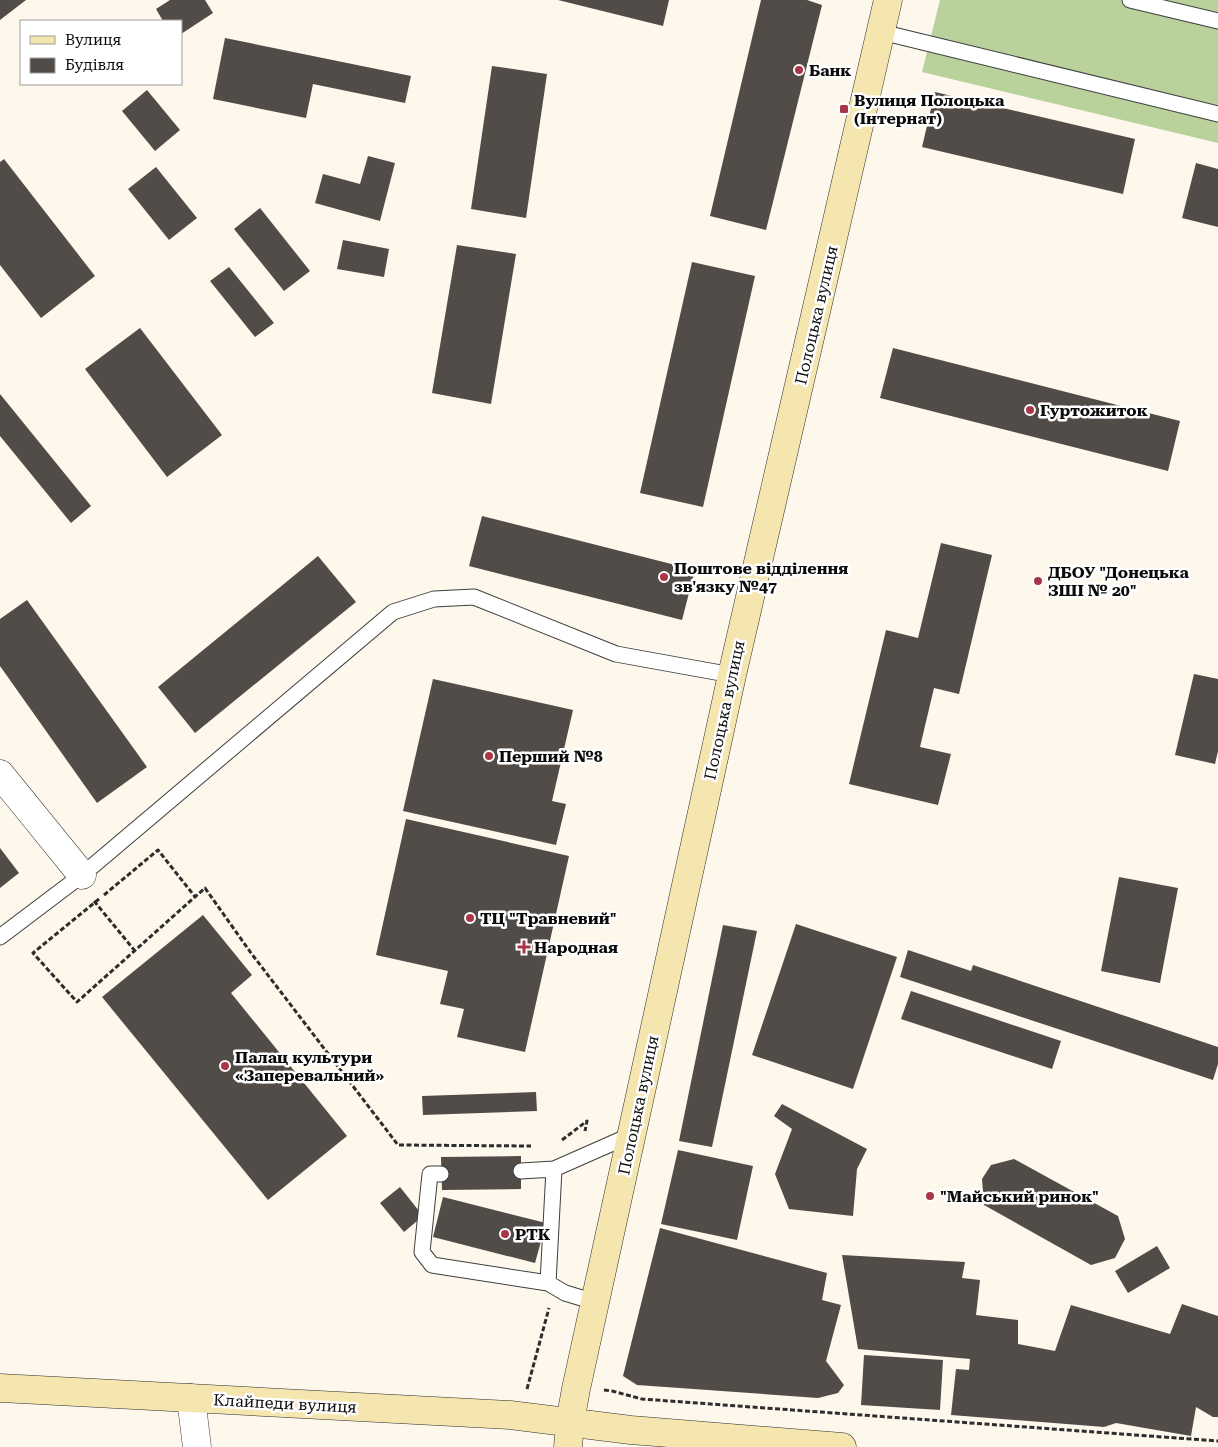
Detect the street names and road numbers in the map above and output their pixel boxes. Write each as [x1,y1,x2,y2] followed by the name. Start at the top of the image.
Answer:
[791,244,842,387] street label: Полоцька вулиця
[700,639,749,782] street label: Полоцька вулиця
[614,1034,663,1177] street label: Полоцька вулиця
[213,1390,357,1417] street label: Клайпеди вулиця

